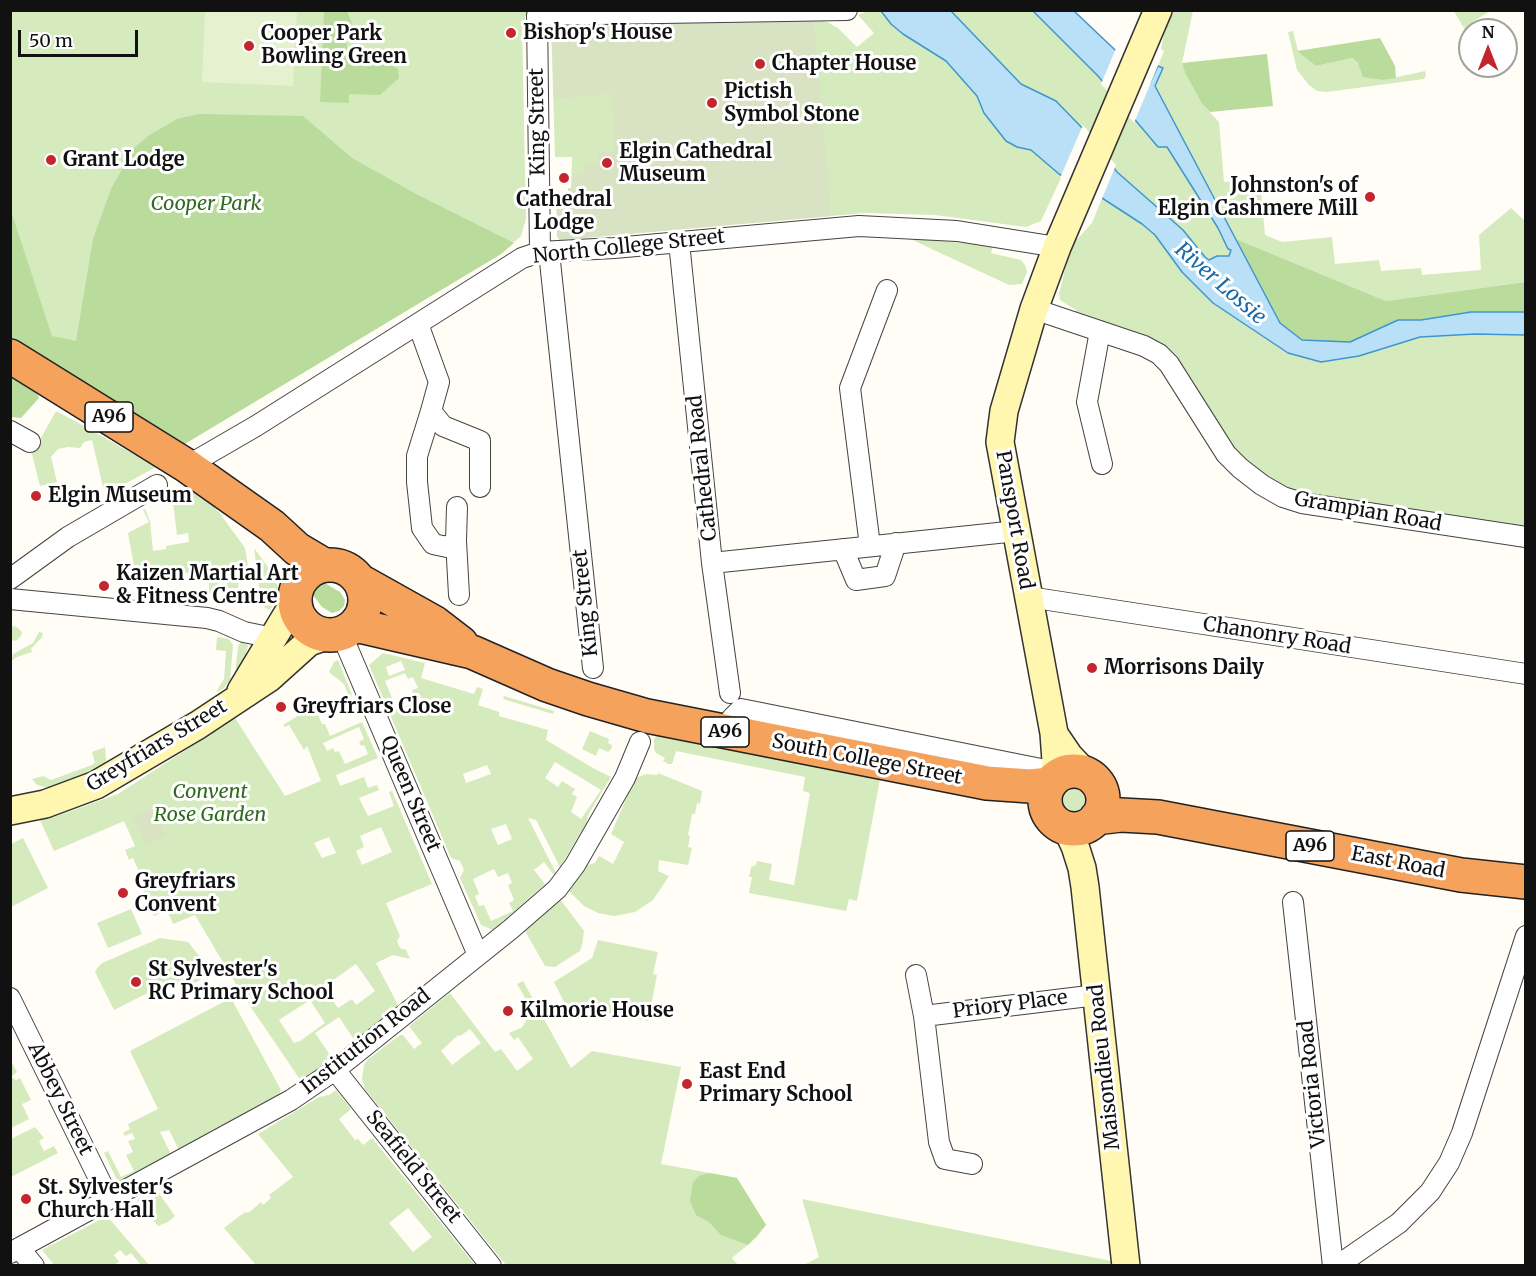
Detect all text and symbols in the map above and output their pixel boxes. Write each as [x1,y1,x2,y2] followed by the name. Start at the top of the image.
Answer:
[21,18,141,56] scale bar
[1458,18,1518,78] north arrow
[523,21,673,45] place label: Bishop's House
[261,22,407,69] place label: Cooper Park Bowling Green
[1482,22,1494,42] text: N
[504,26,518,40] marker: Bishop's House
[29,29,73,52] text: 50 m
[242,39,256,53] marker: Cooper Park Bowling Green
[772,52,916,76] place label: Chapter House
[753,57,767,71] marker: Chapter House
[525,68,551,176] street label: King Street
[724,80,859,127] place label: Pictish Symbol Stone
[705,96,719,110] marker: Pictish Symbol Stone
[619,140,772,187] place label: Elgin Cathedral Museum
[63,148,185,172] place label: Grant Lodge
[44,153,58,167] marker: Grant Lodge
[600,156,614,170] marker: Elgin Cathedral Museum
[557,171,571,185] marker: Cathedral Lodge
[1157,174,1358,221] place label: Johnston's of Elgin Cashmere Mill
[516,188,612,235] place label: Cathedral Lodge
[1363,190,1377,204] marker: Johnston's of Elgin Cashmere Mill
[151,192,261,216] park label: Cooper Park
[532,225,726,269] street label: North College Street
[1169,238,1271,330] water label: River Lossie
[683,394,723,542] street label: Cathedral Road
[85,402,133,432] road number: A96
[990,449,1038,591] street label: Pansport Road
[48,484,192,508] place label: Elgin Museum
[1293,487,1443,537] street label: Grampian Road
[29,489,43,503] marker: Elgin Museum
[568,548,604,658] street label: King Street
[116,562,299,609] place label: Kaizen Martial Art & Fitness Centre
[97,579,111,593] marker: Kaizen Martial Art & Fitness Centre
[1201,612,1353,660] street label: Chanonry Road
[1104,656,1264,680] place label: Morrisons Daily
[1085,661,1099,675] marker: Morrisons Daily
[83,695,231,797] street label: Greyfriars Street
[293,695,451,719] place label: Greyfriars Close
[274,700,288,714] marker: Greyfriars Close
[701,717,749,747] road number: A96
[770,730,964,790] street label: South College Street
[375,732,445,856] street label: Queen Street
[154,780,266,827] park label: Convent Rose Garden
[1286,831,1334,861] road number: A96
[1349,842,1447,884] street label: East Road
[135,870,236,917] place label: Greyfriars Convent
[116,886,130,900] marker: Greyfriars Convent
[148,958,334,1005] place label: St Sylvester's RC Primary School
[129,975,143,989] marker: St Sylvester's RC Primary School
[1084,983,1126,1151] street label: Maisondieu Road
[297,984,435,1100] street label: Institution Road
[951,986,1069,1024] street label: Priory Place
[520,999,674,1023] place label: Kilmorie House
[501,1004,515,1018] marker: Kilmorie House
[1294,1019,1332,1149] street label: Victoria Road
[22,1039,98,1159] street label: Abbey Street
[699,1060,852,1107] place label: East End Primary School
[680,1077,694,1091] marker: East End Primary School
[360,1106,466,1228] street label: Seafield Street
[38,1176,173,1223] place label: St. Sylvester's Church Hall
[19,1192,33,1206] marker: St. Sylvester's Church Hall

